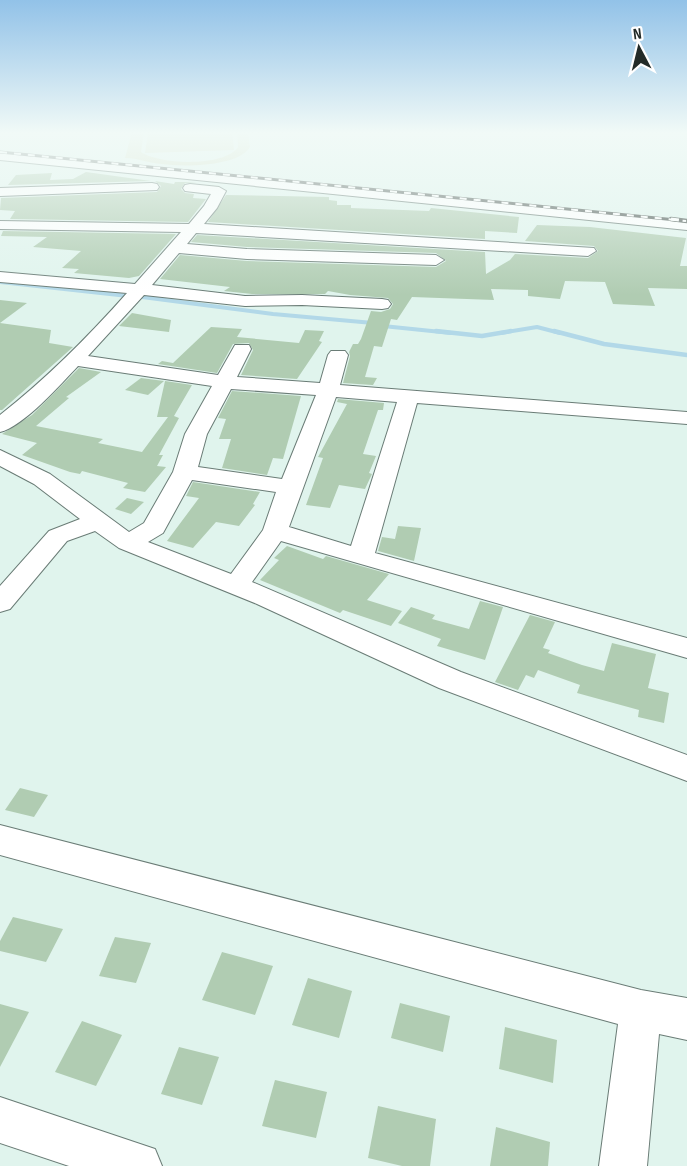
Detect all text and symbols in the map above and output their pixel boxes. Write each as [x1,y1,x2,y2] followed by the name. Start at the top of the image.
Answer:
[609,18,669,78] north arrow
[632,25,643,45] text: N

